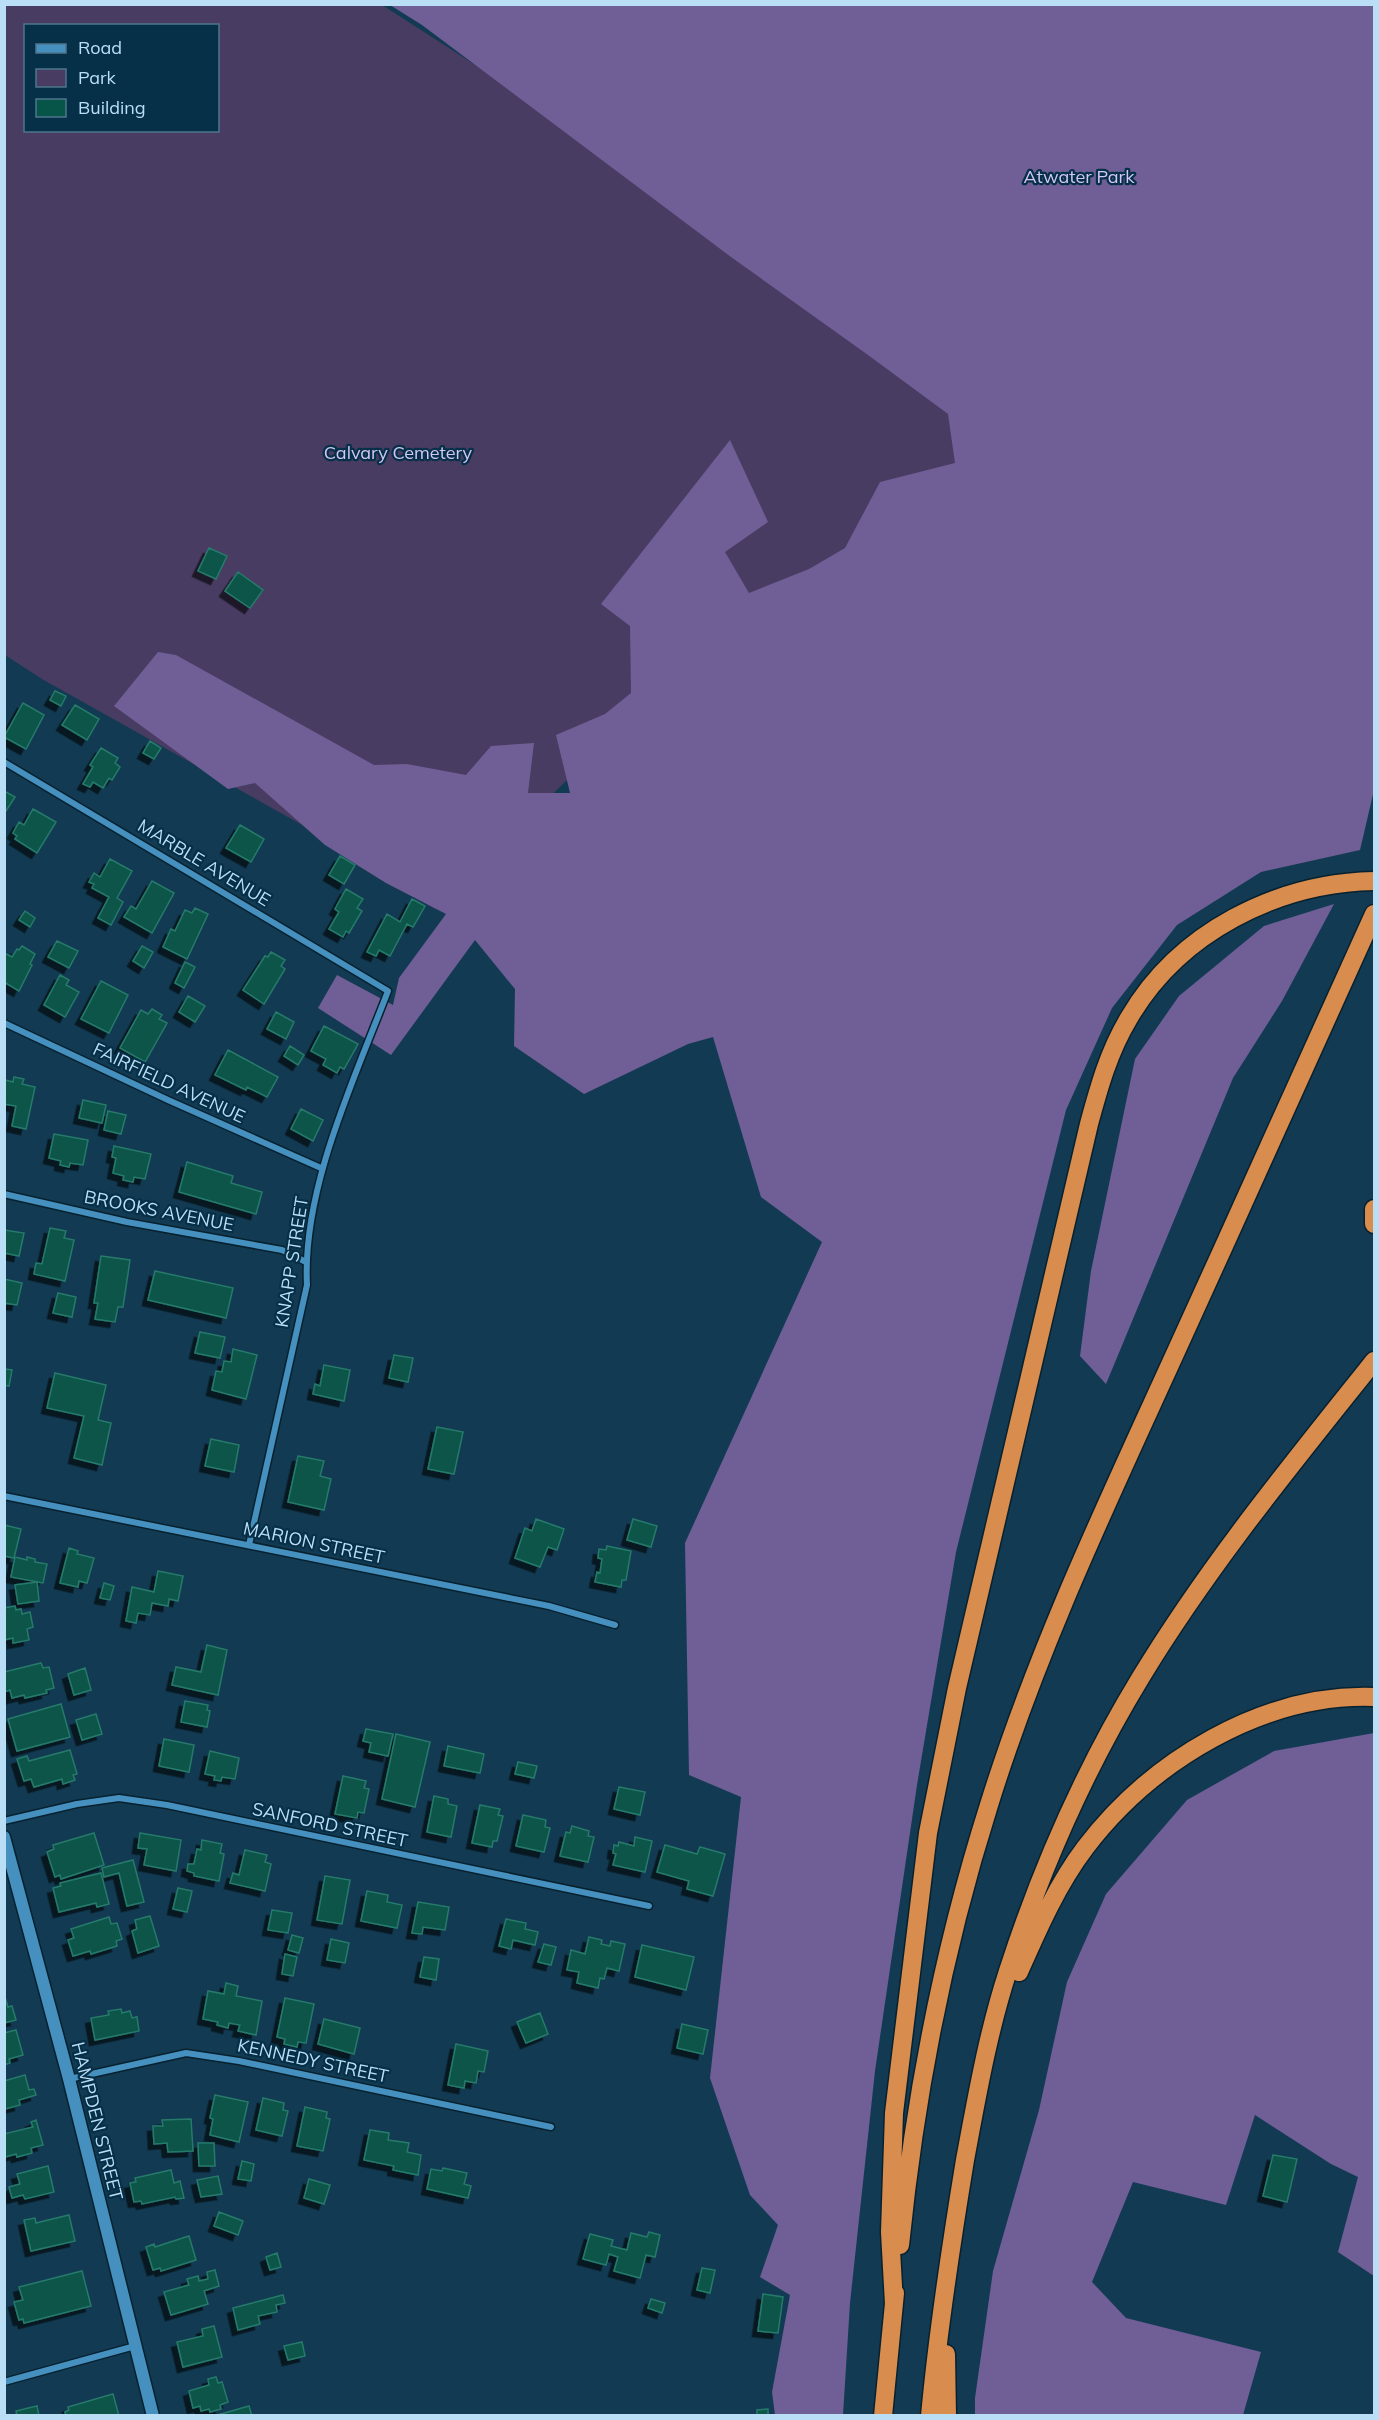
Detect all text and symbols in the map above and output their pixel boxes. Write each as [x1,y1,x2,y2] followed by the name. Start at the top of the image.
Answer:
[24,24,219,132] legend
[78,36,122,59] text: Road
[78,66,117,89] text: Park
[78,96,146,119] text: Building
[1024,165,1135,188] park label: Atwater Park
[324,441,473,464] park label: Calvary Cemetery
[134,814,275,911] street label: MARBLE AVENUE
[89,1037,249,1128] street label: FAIRFIELD AVENUE
[82,1185,236,1236] street label: BROOKS AVENUE
[270,1195,313,1329] street label: KNAPP STREET
[241,1516,387,1569] street label: MARION STREET
[250,1797,410,1852] street label: SANFORD STREET
[235,2033,391,2088] street label: KENNEDY STREET
[67,2039,128,2203] street label: HAMPDEN STREET

